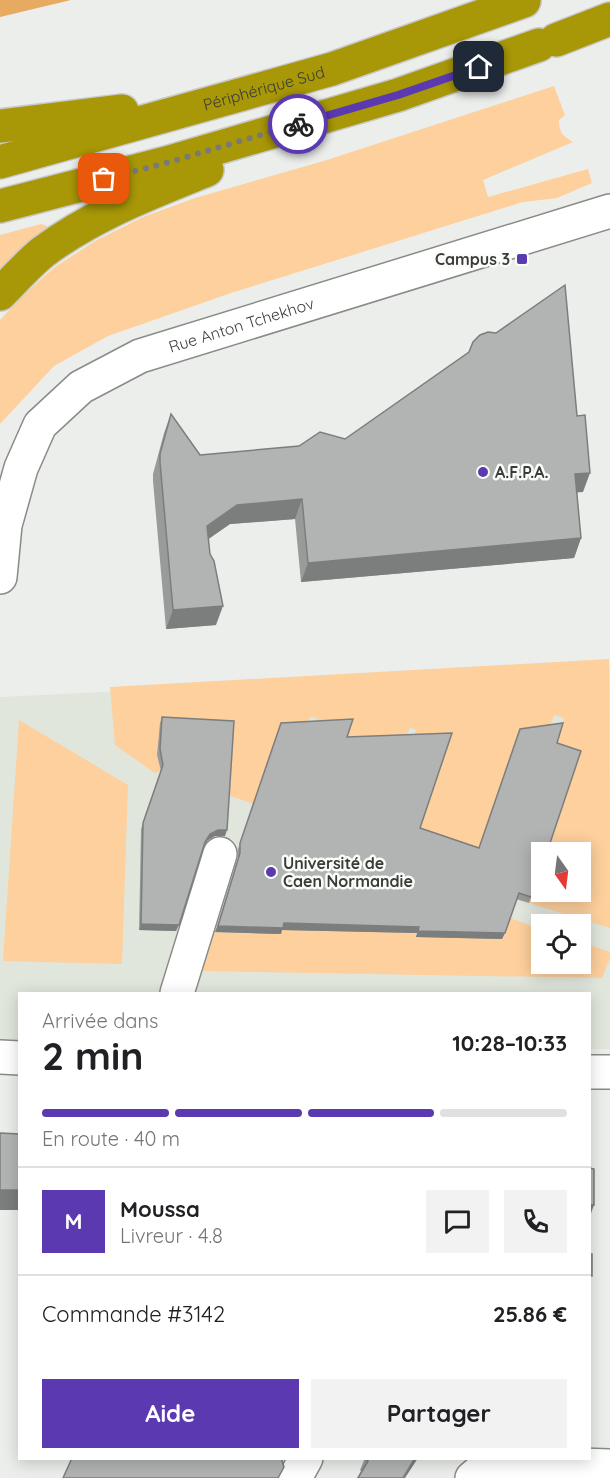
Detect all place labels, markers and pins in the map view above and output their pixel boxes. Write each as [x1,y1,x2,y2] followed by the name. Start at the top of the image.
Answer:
[453,41,504,92] pin
[78,153,129,204] pin
[435,249,510,269] place label: Campus 3
[515,252,529,266] marker: Campus 3
[495,462,548,482] place label: A.F.P.A.
[476,465,490,479] marker: A.F.P.A.
[283,853,413,891] place label: Université de Caen Normandie
[264,865,278,879] marker: Université de Caen Normandie

